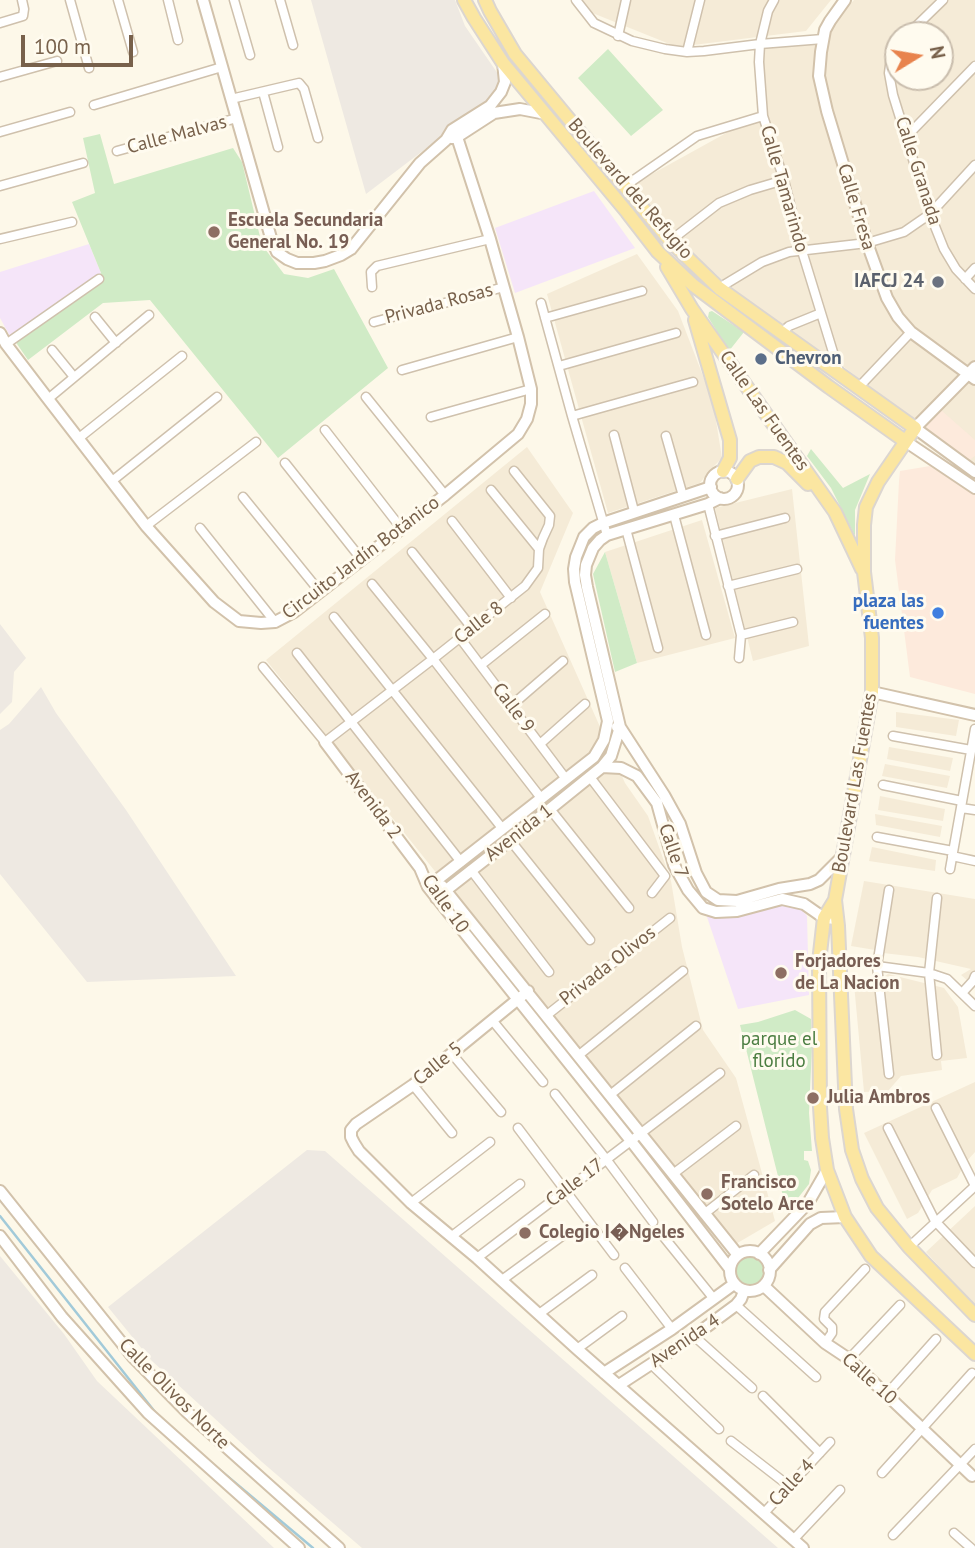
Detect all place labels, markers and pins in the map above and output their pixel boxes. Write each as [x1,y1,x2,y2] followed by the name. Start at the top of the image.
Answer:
[228,210,383,254] place label: Escuela Secundaria General No. 19
[206,224,222,240] marker: Escuela Secundaria General No. 19
[854,271,924,293] place label: IAFCJ 24
[930,274,946,290] marker: IAFCJ 24
[775,348,842,370] place label: Chevron
[753,351,769,367] marker: Chevron
[853,591,924,635] place label: plaza las fuentes
[930,605,946,621] marker: plaza las fuentes
[795,951,899,995] place label: Forjadores de La Nacion
[773,965,789,981] marker: Forjadores de La Nacion
[827,1087,930,1109] place label: Julia Ambros
[805,1090,821,1106] marker: Julia Ambros
[721,1172,814,1216] place label: Francisco Sotelo Arce
[699,1186,715,1202] marker: Francisco Sotelo Arce
[539,1222,685,1244] place label: Colegio I�Ngeles
[517,1225,533,1241] marker: Colegio I�Ngeles

